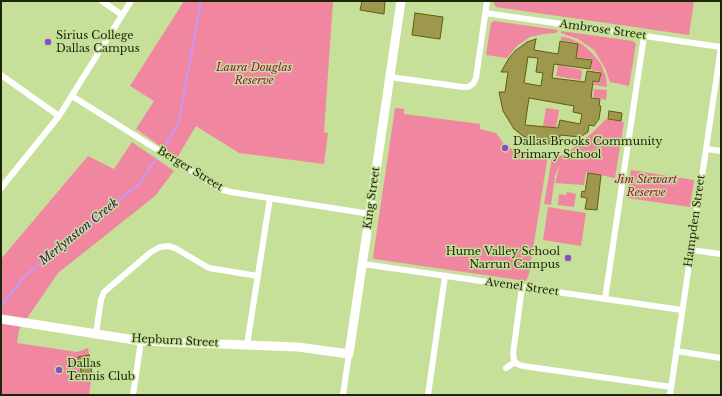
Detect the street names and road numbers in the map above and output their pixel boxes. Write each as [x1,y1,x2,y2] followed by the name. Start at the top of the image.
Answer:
[559,17,647,43] street label: Ambrose Street
[155,144,225,194] street label: Berger Street
[361,166,383,230] street label: King Street
[682,174,708,268] street label: Hampden Street
[484,275,560,299] street label: Avenel Street
[131,332,219,350] street label: Hepburn Street

